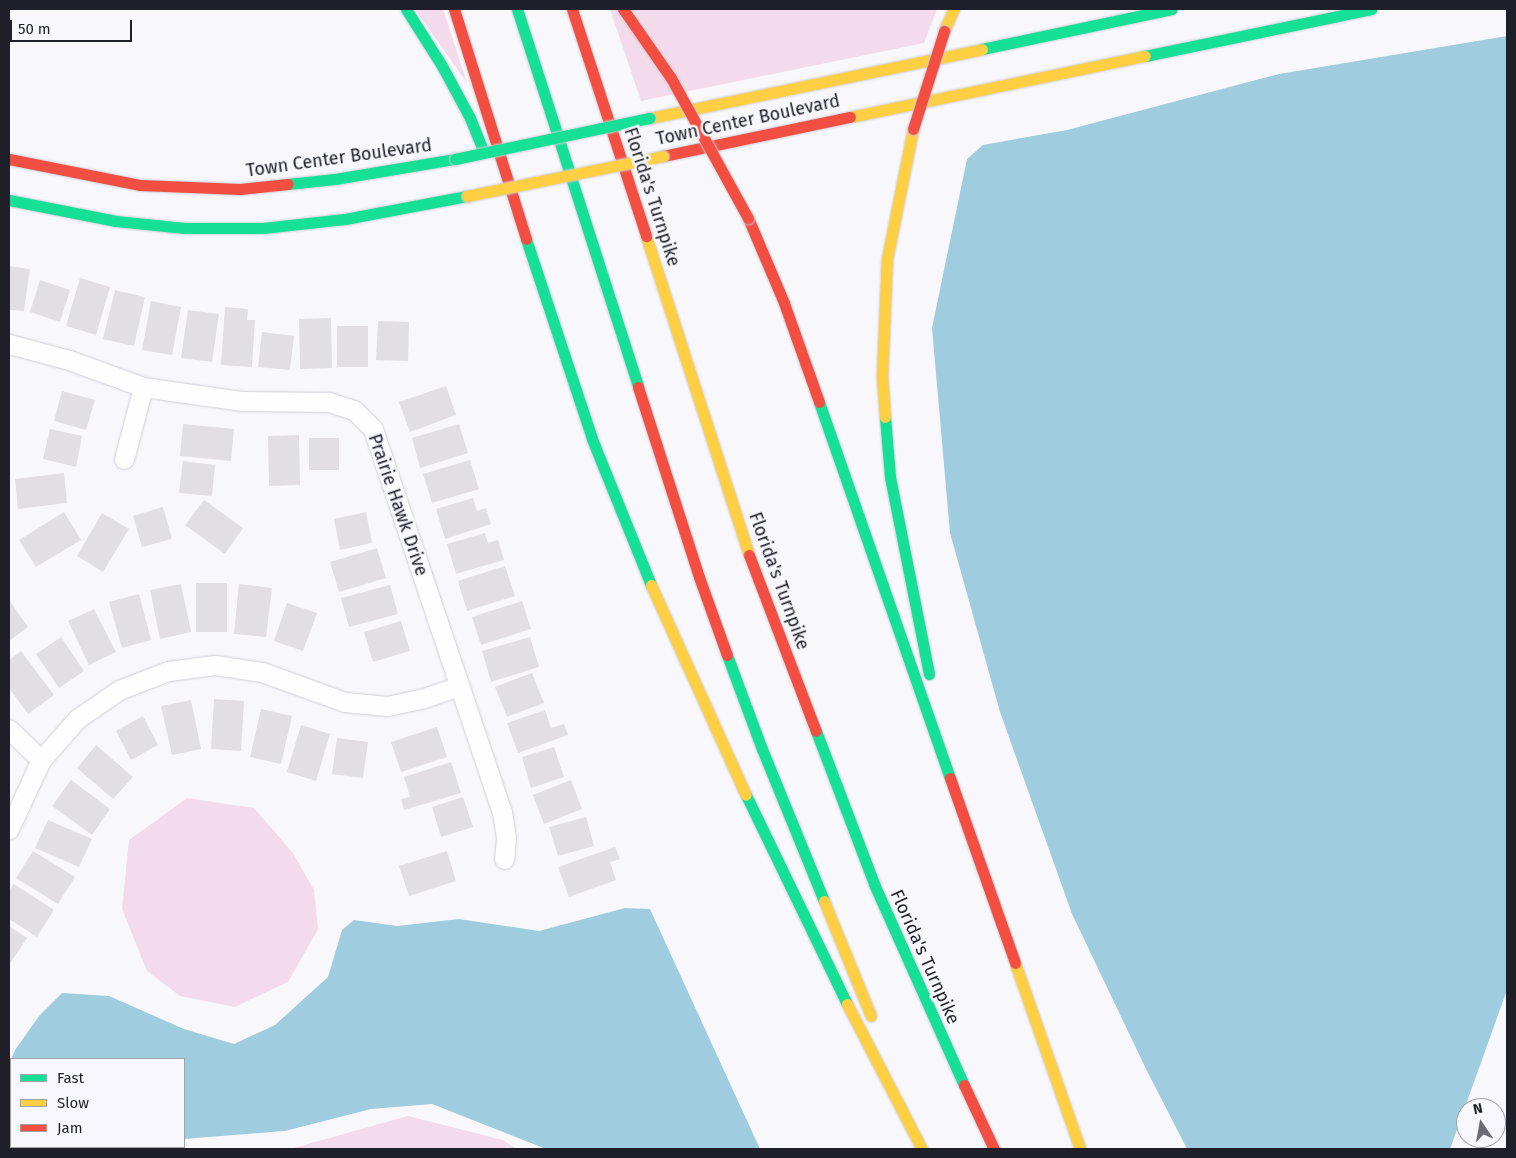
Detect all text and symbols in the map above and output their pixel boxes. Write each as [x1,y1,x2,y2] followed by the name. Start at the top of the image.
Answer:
[12,10,135,42] scale bar
[18,20,51,38] text: 50 m
[654,90,842,150] street label: Town Center Boulevard
[619,125,685,269] street label: Florida's Turnpike
[245,134,433,182] street label: Town Center Boulevard
[364,431,432,579] street label: Prairie Hawk Drive
[744,509,814,653] street label: Florida's Turnpike
[886,886,964,1028] street label: Florida's Turnpike
[10,1058,185,1148] legend
[57,1069,84,1087] text: Fast
[57,1094,89,1112] text: Slow
[1456,1098,1506,1148] north arrow
[1472,1100,1484,1118] text: N
[57,1119,83,1137] text: Jam

